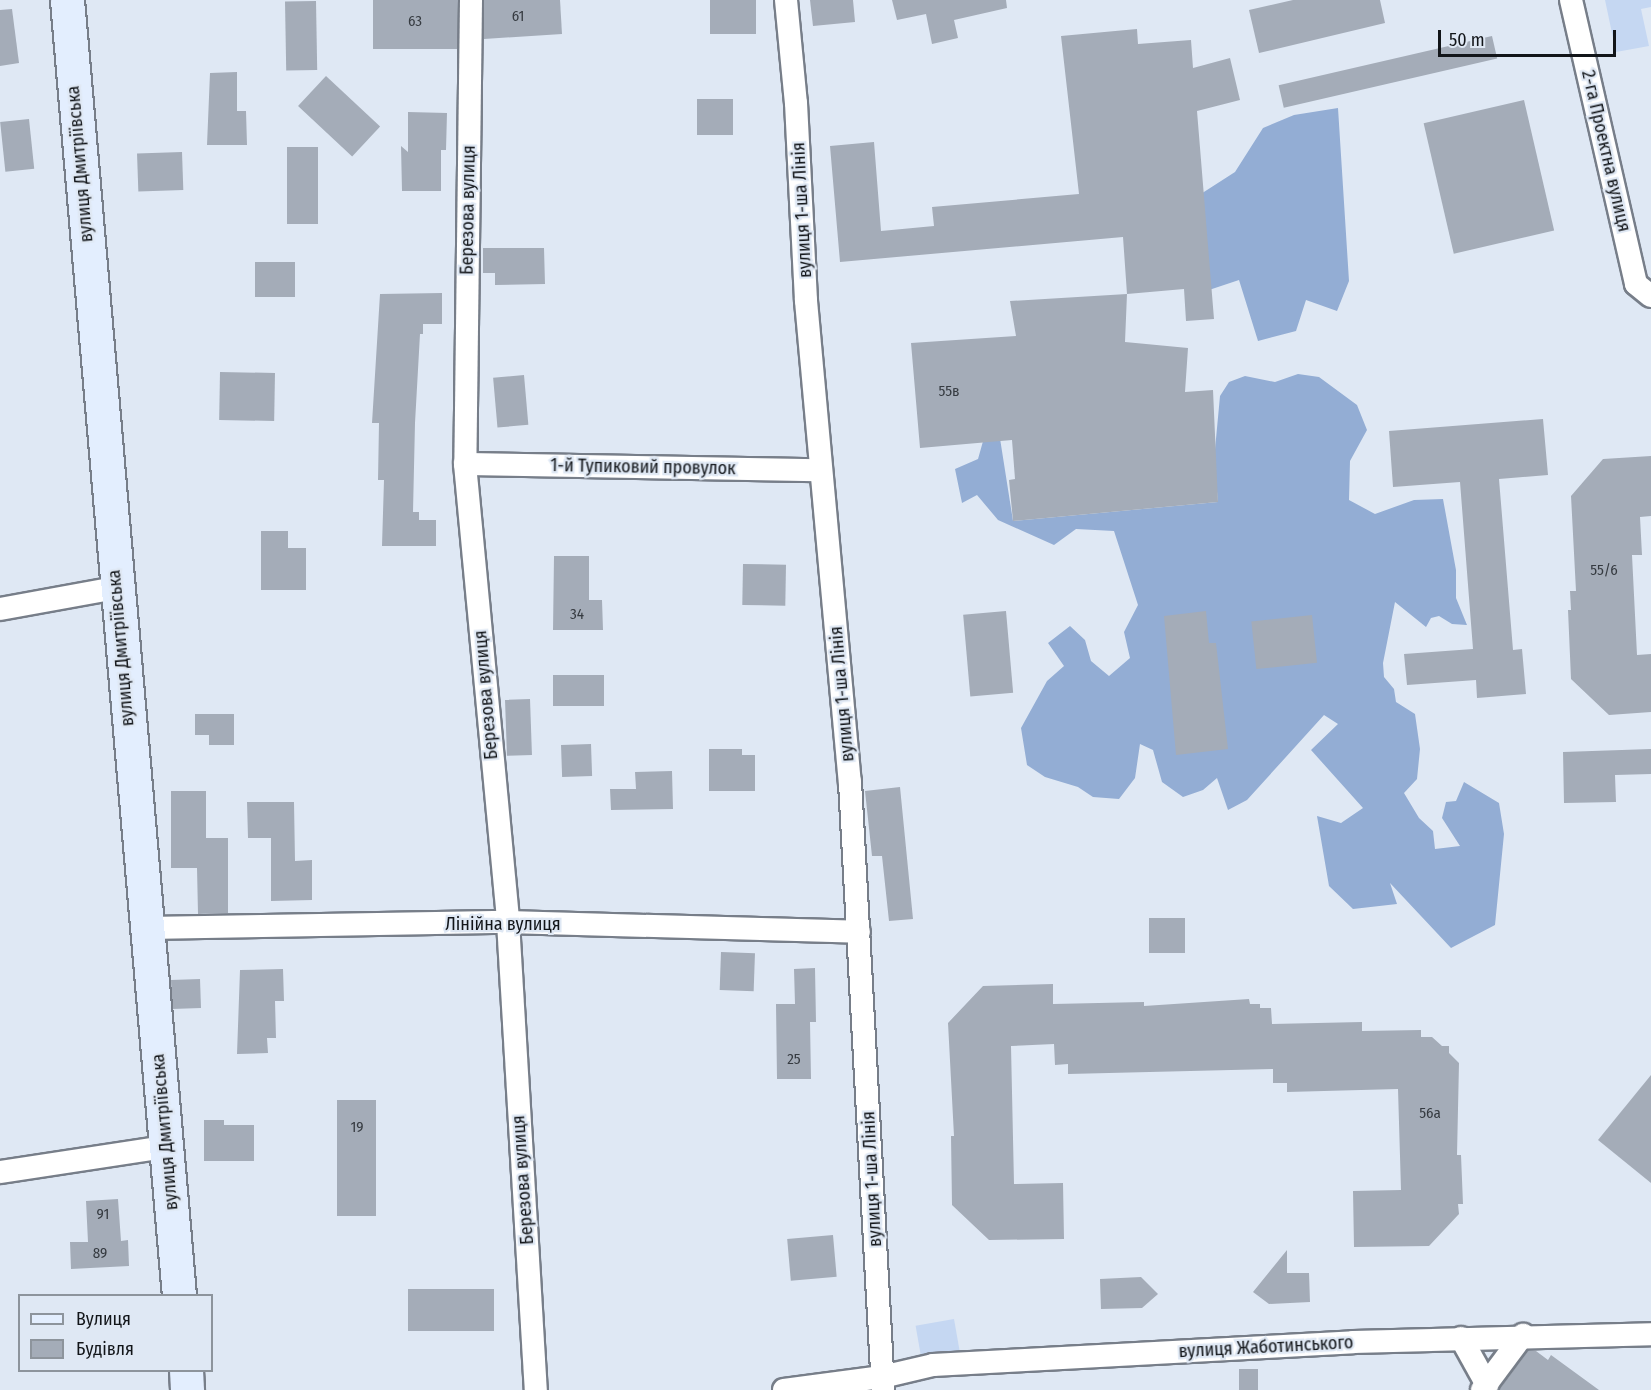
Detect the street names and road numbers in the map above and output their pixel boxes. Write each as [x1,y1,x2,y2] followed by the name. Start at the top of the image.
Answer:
[1577,68,1635,234] street label: 2-га Проектна вулиця
[62,85,98,243] street label: вулиця Дмитріївська
[788,142,816,278] street label: вулиця 1-ша Лінія
[456,145,480,275] street label: Березова вулиця
[550,455,736,479] street label: 1-й Тупиковий провулок
[103,569,139,727] street label: вулиця Дмитріївська
[825,625,859,763] street label: вулиця 1-ша Лінія
[470,629,502,761] street label: Березова вулиця
[445,913,561,935] street label: Лінійна вулиця
[147,1053,183,1211] street label: вулиця Дмитріївська
[858,1111,886,1247] street label: вулиця 1-ша Лінія
[508,1115,538,1245] street label: Березова вулиця
[1178,1332,1354,1362] street label: вулиця Жаботинського

